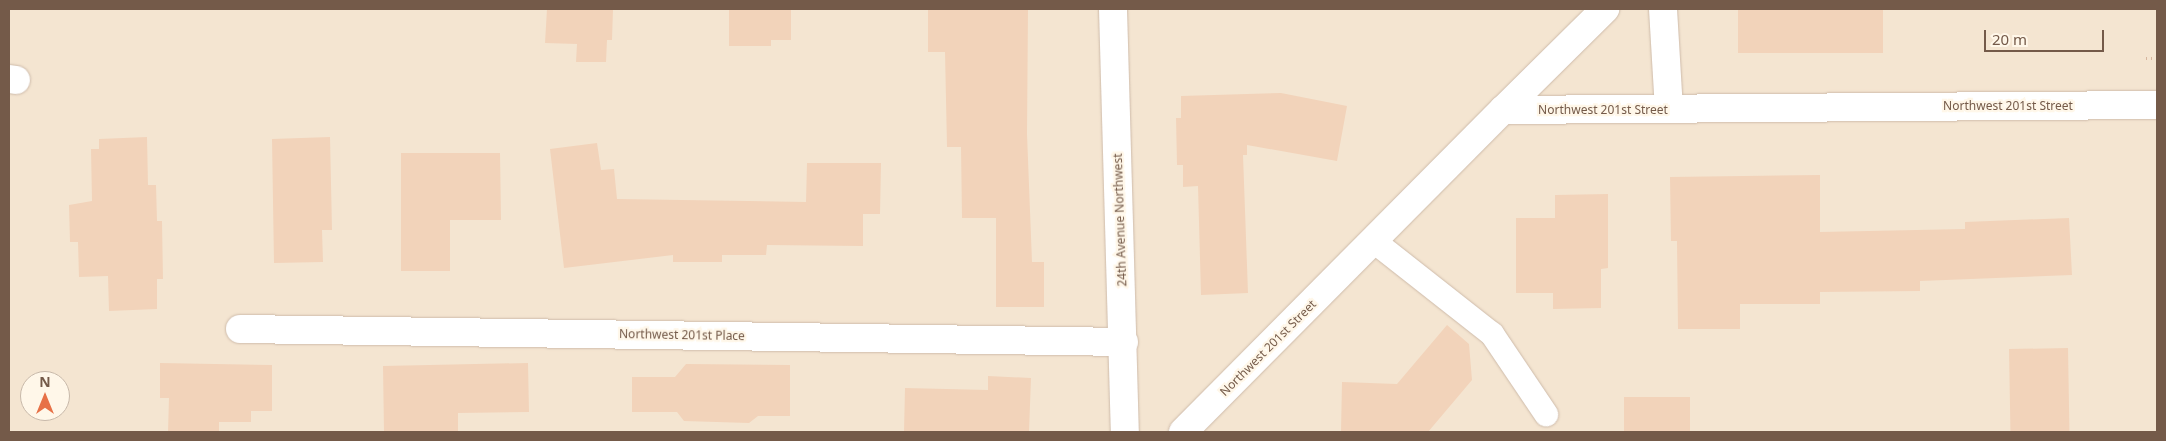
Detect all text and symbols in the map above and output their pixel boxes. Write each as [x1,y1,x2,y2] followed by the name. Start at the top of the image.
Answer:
[1986,20,2106,52] scale bar
[1992,29,2027,49] text: 20 m
[1943,99,2073,113] street label: Northwest 201st Street
[1538,103,1668,117] street label: Northwest 201st Street
[1110,153,1130,287] street label: 24th Avenue Northwest
[1217,297,1319,399] street label: Northwest 201st Street
[619,327,745,343] street label: Northwest 201st Place
[20,371,70,421] north arrow
[39,372,51,391] text: N

